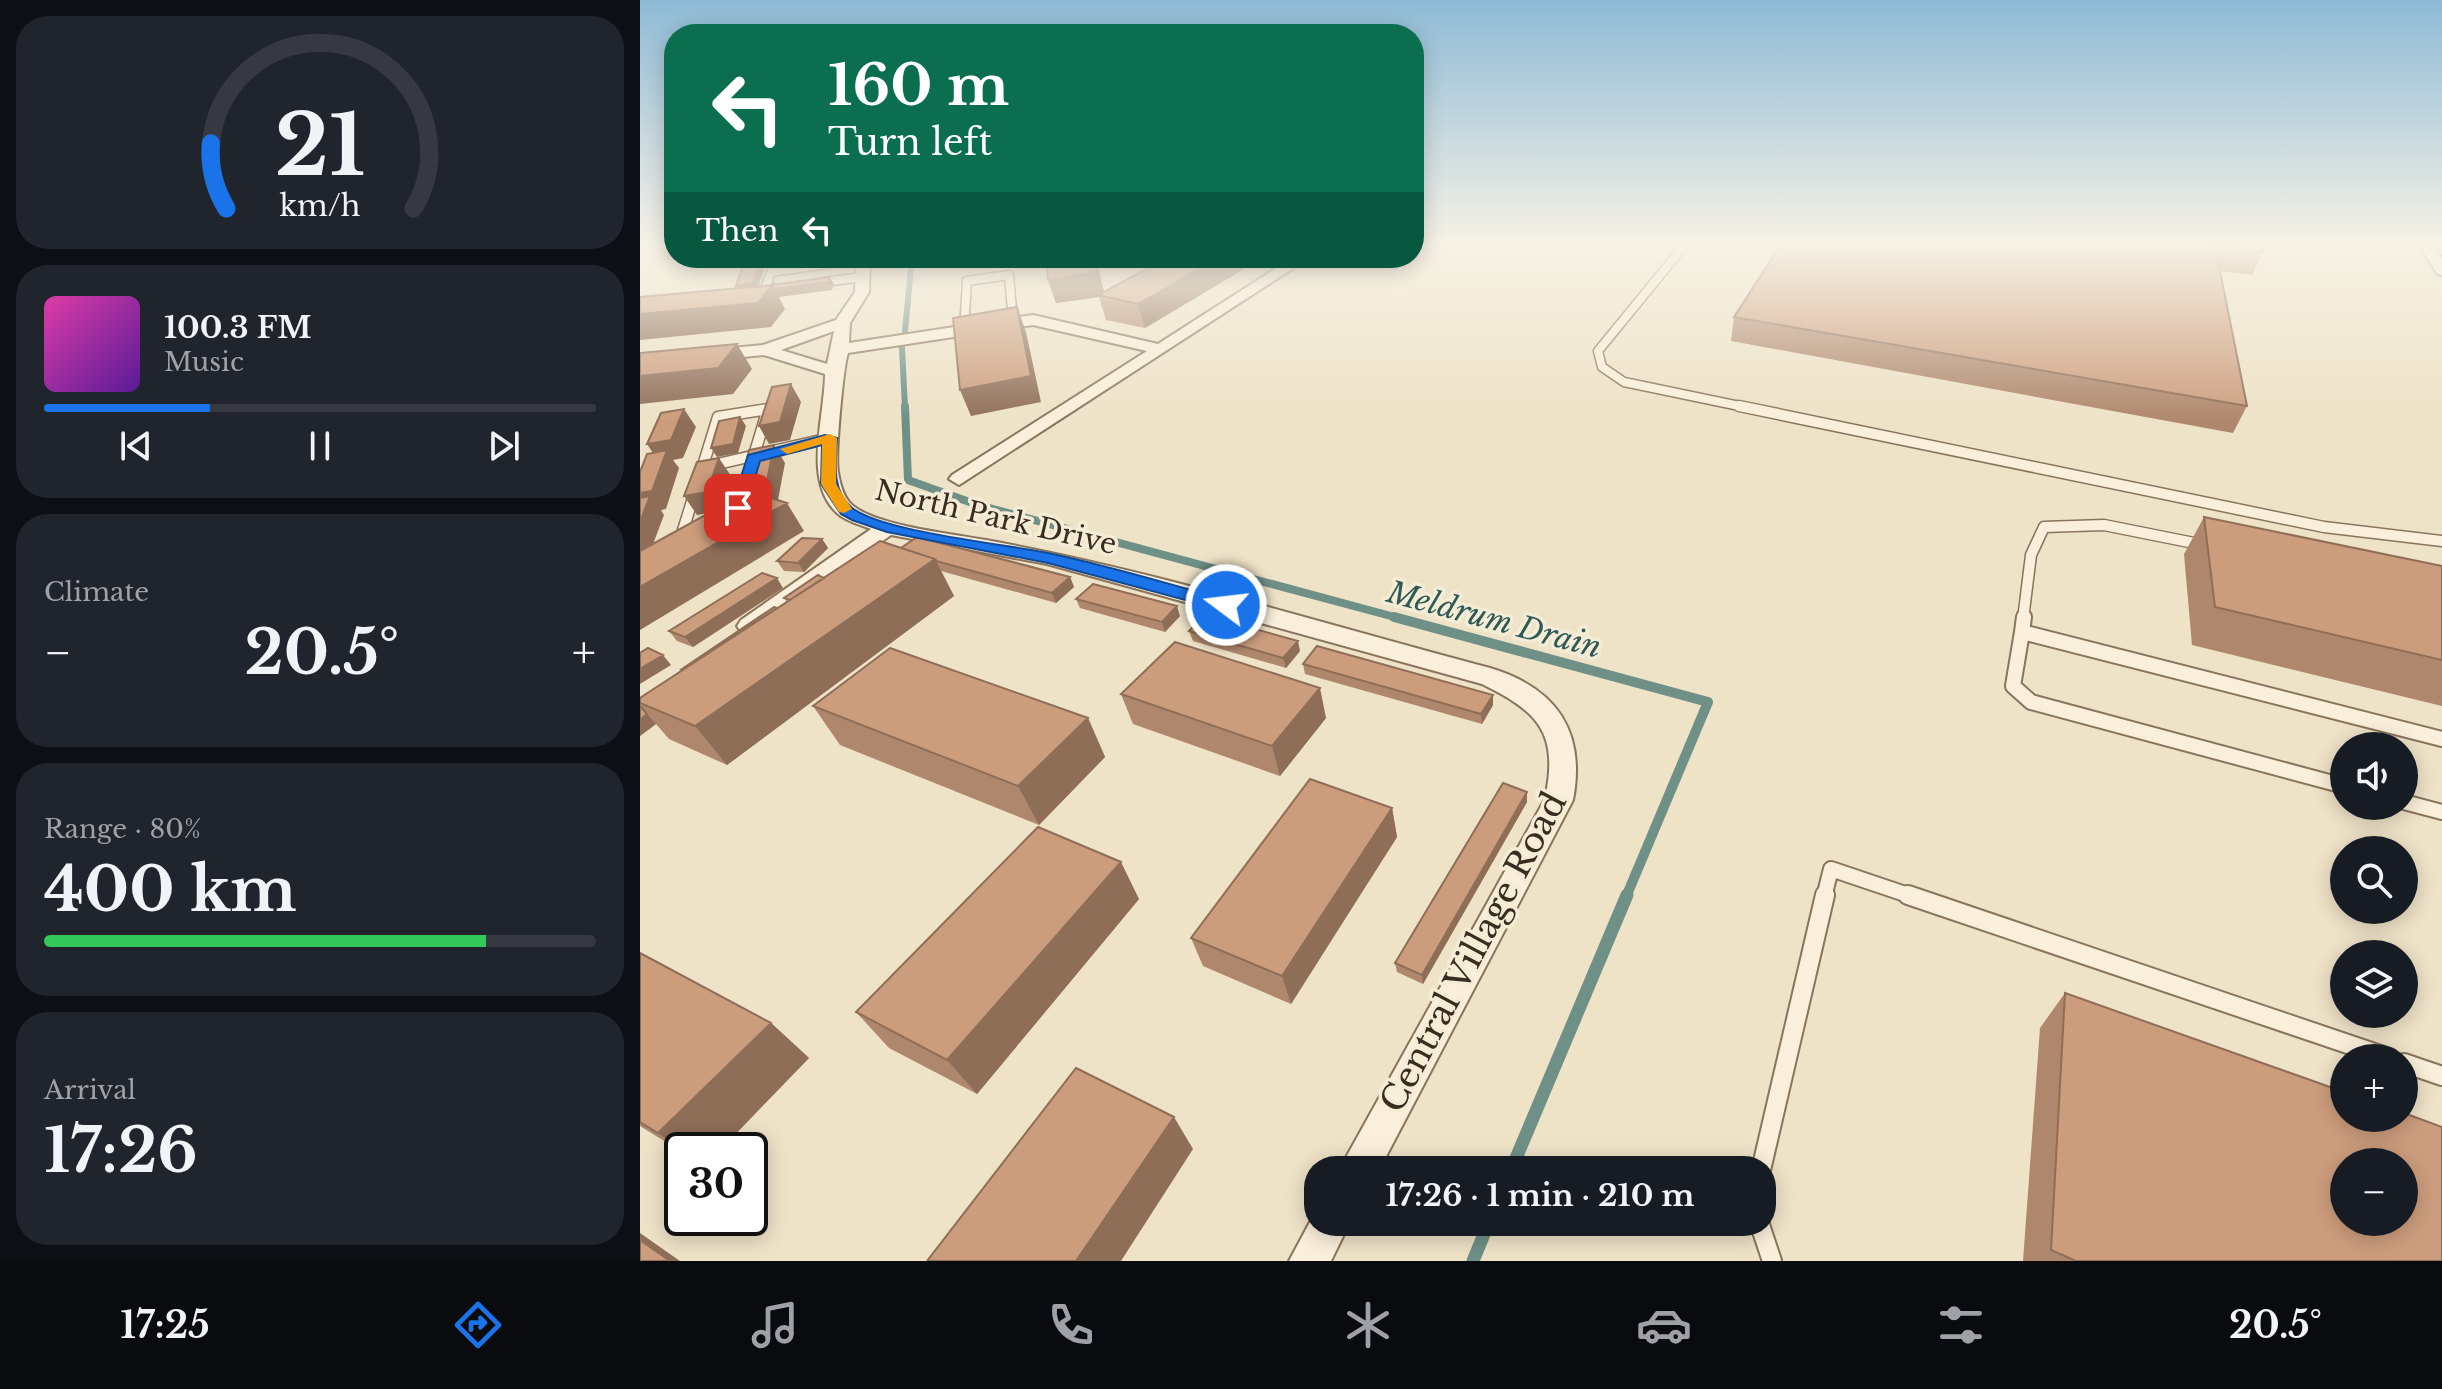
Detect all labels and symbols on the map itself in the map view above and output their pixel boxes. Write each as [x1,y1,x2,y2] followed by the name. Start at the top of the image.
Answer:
[872,473,1120,562] street label: North Park Drive
[704,474,772,542] pin
[1184,563,1268,647] position arrow
[1382,573,1605,666] water label: Meldrum Drain
[1371,785,1575,1119] street label: Central Village Road
[664,1132,768,1236] speed limit sign: 30

